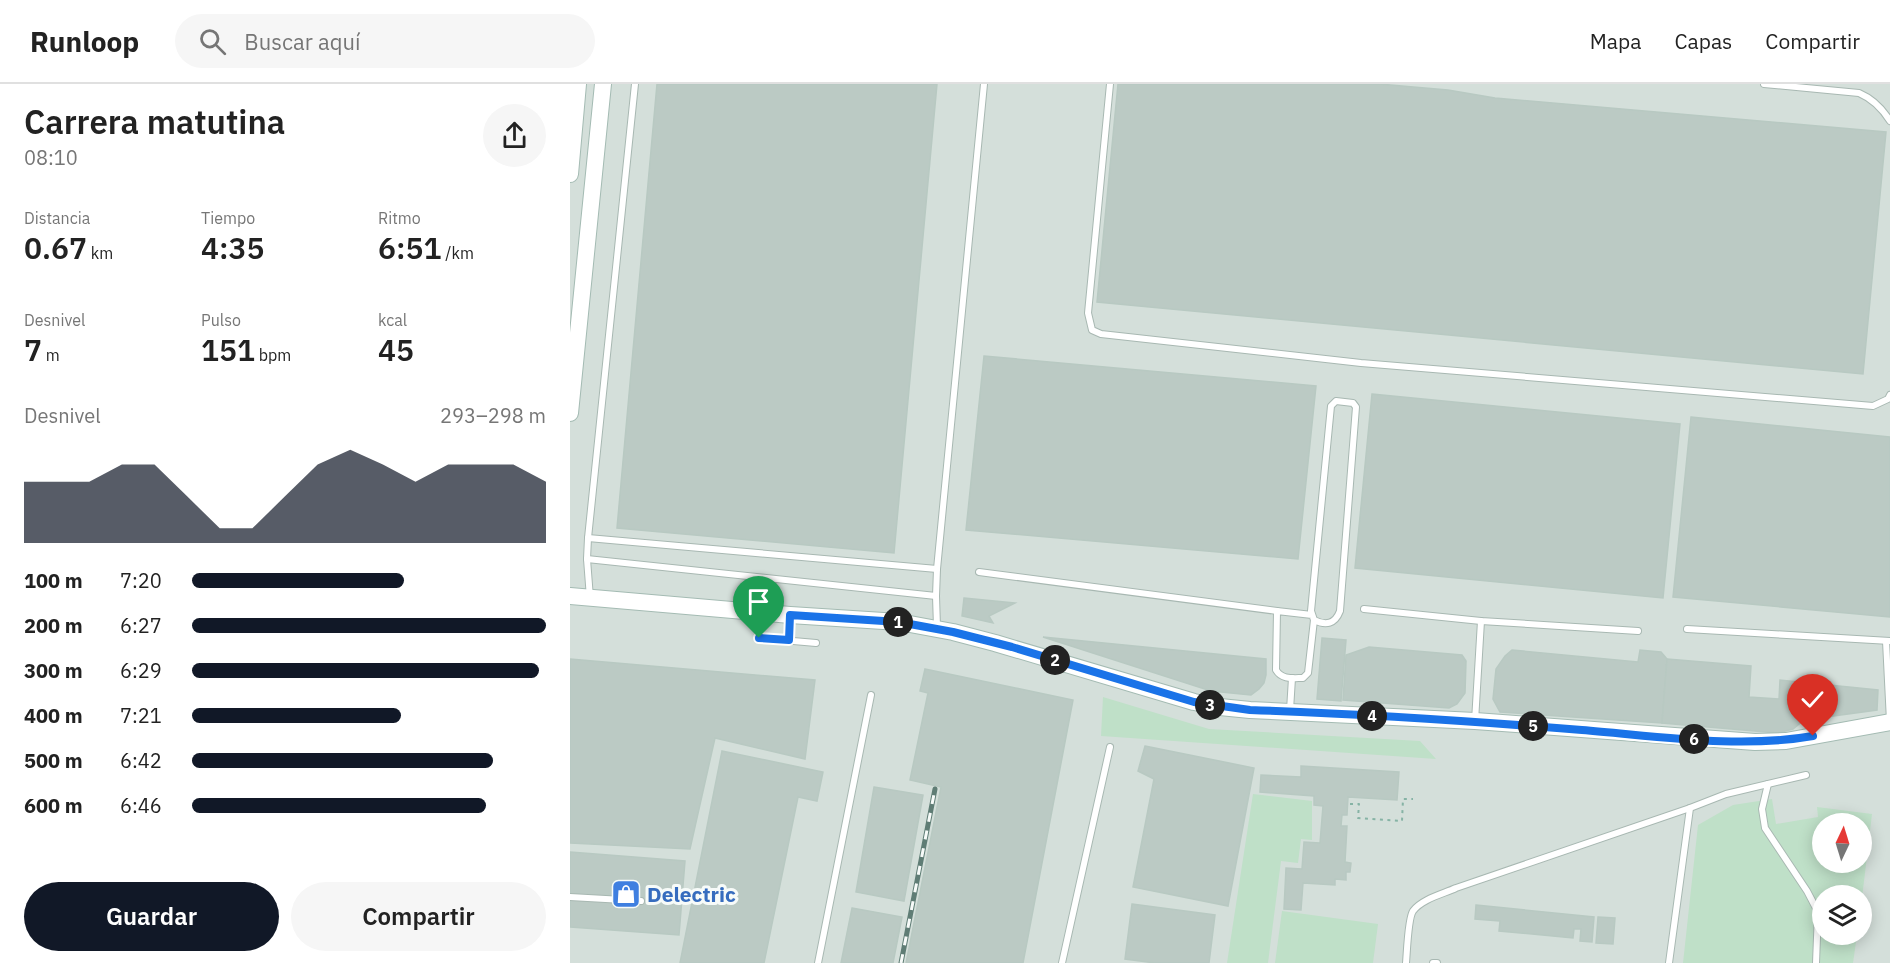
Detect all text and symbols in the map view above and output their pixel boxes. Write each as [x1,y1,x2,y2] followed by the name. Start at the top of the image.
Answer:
[175,14,595,68] search box
[30,23,139,60] text: Runloop
[196,25,229,58] icon: search
[244,27,361,56] text: Buscar aquí
[1590,27,1641,55] text: Mapa
[1674,27,1732,55] text: Capas
[1765,27,1860,55] text: Compartir
[24,100,285,143] text: Carrera matutina
[483,104,546,167] button: share
[24,144,78,171] text: 08:10
[24,208,90,228] text: Distancia
[201,208,255,228] text: Tiempo
[378,208,421,228] text: Ritmo
[24,228,87,267] text: 0.67
[201,228,265,267] text: 4:35
[378,228,442,267] text: 6:51
[87,243,113,263] text: km
[442,243,474,263] text: /km
[24,310,85,330] text: Desnivel
[201,310,241,330] text: Pulso
[378,310,407,330] text: kcal
[24,330,42,369] text: 7
[201,330,255,369] text: 151
[378,330,414,369] text: 45
[42,345,60,365] text: m
[255,345,291,365] text: bpm
[24,402,101,429] text: Desnivel
[440,402,546,429] text: 293–298 m
[24,567,83,594] text: 100 m
[120,567,162,594] text: 7:20
[733,576,784,638] pin
[742,585,775,618] icon: arrive
[883,607,913,637] pin: 1
[24,612,83,639] text: 200 m
[120,612,162,639] text: 6:27
[893,612,903,632] text: 1
[1040,645,1070,675] pin: 2
[1050,650,1060,670] text: 2
[24,657,83,684] text: 300 m
[120,657,162,684] text: 6:29
[1787,674,1838,736] pin
[1796,683,1829,716] icon: check
[1195,690,1225,720] pin: 3
[1205,695,1215,715] text: 3
[1357,701,1387,731] pin: 4
[24,702,83,729] text: 400 m
[120,702,162,729] text: 7:21
[1367,706,1377,726] text: 4
[1518,711,1548,741] pin: 5
[1528,716,1538,736] text: 5
[1679,724,1709,754] pin: 6
[1689,729,1699,749] text: 6
[24,747,83,774] text: 500 m
[120,747,162,774] text: 6:42
[24,792,83,819] text: 600 m
[120,792,162,819] text: 6:46
[1812,813,1872,873] north arrow
[1812,813,1872,945] map controls
[610,878,642,910] shop icon: Delectric
[647,880,736,908] place label: Delectric
[24,882,279,951] button: Guardar
[291,882,546,951] button: Compartir
[1812,885,1872,945] button: layers

